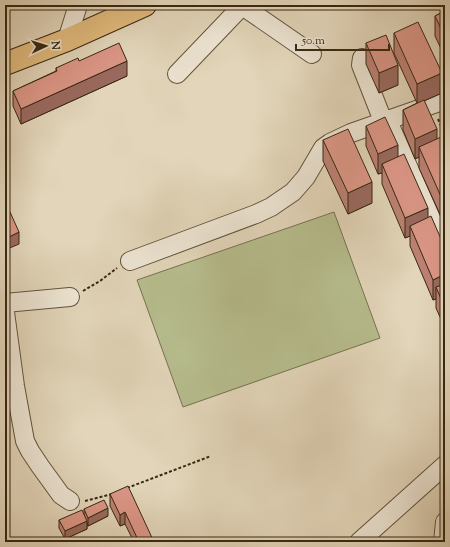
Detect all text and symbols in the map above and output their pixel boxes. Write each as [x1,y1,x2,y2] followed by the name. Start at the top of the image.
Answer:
[26,26,66,66] north arrow
[296,26,389,52] scale bar
[301,32,325,50] text: 50 m
[47,39,63,51] text: N

